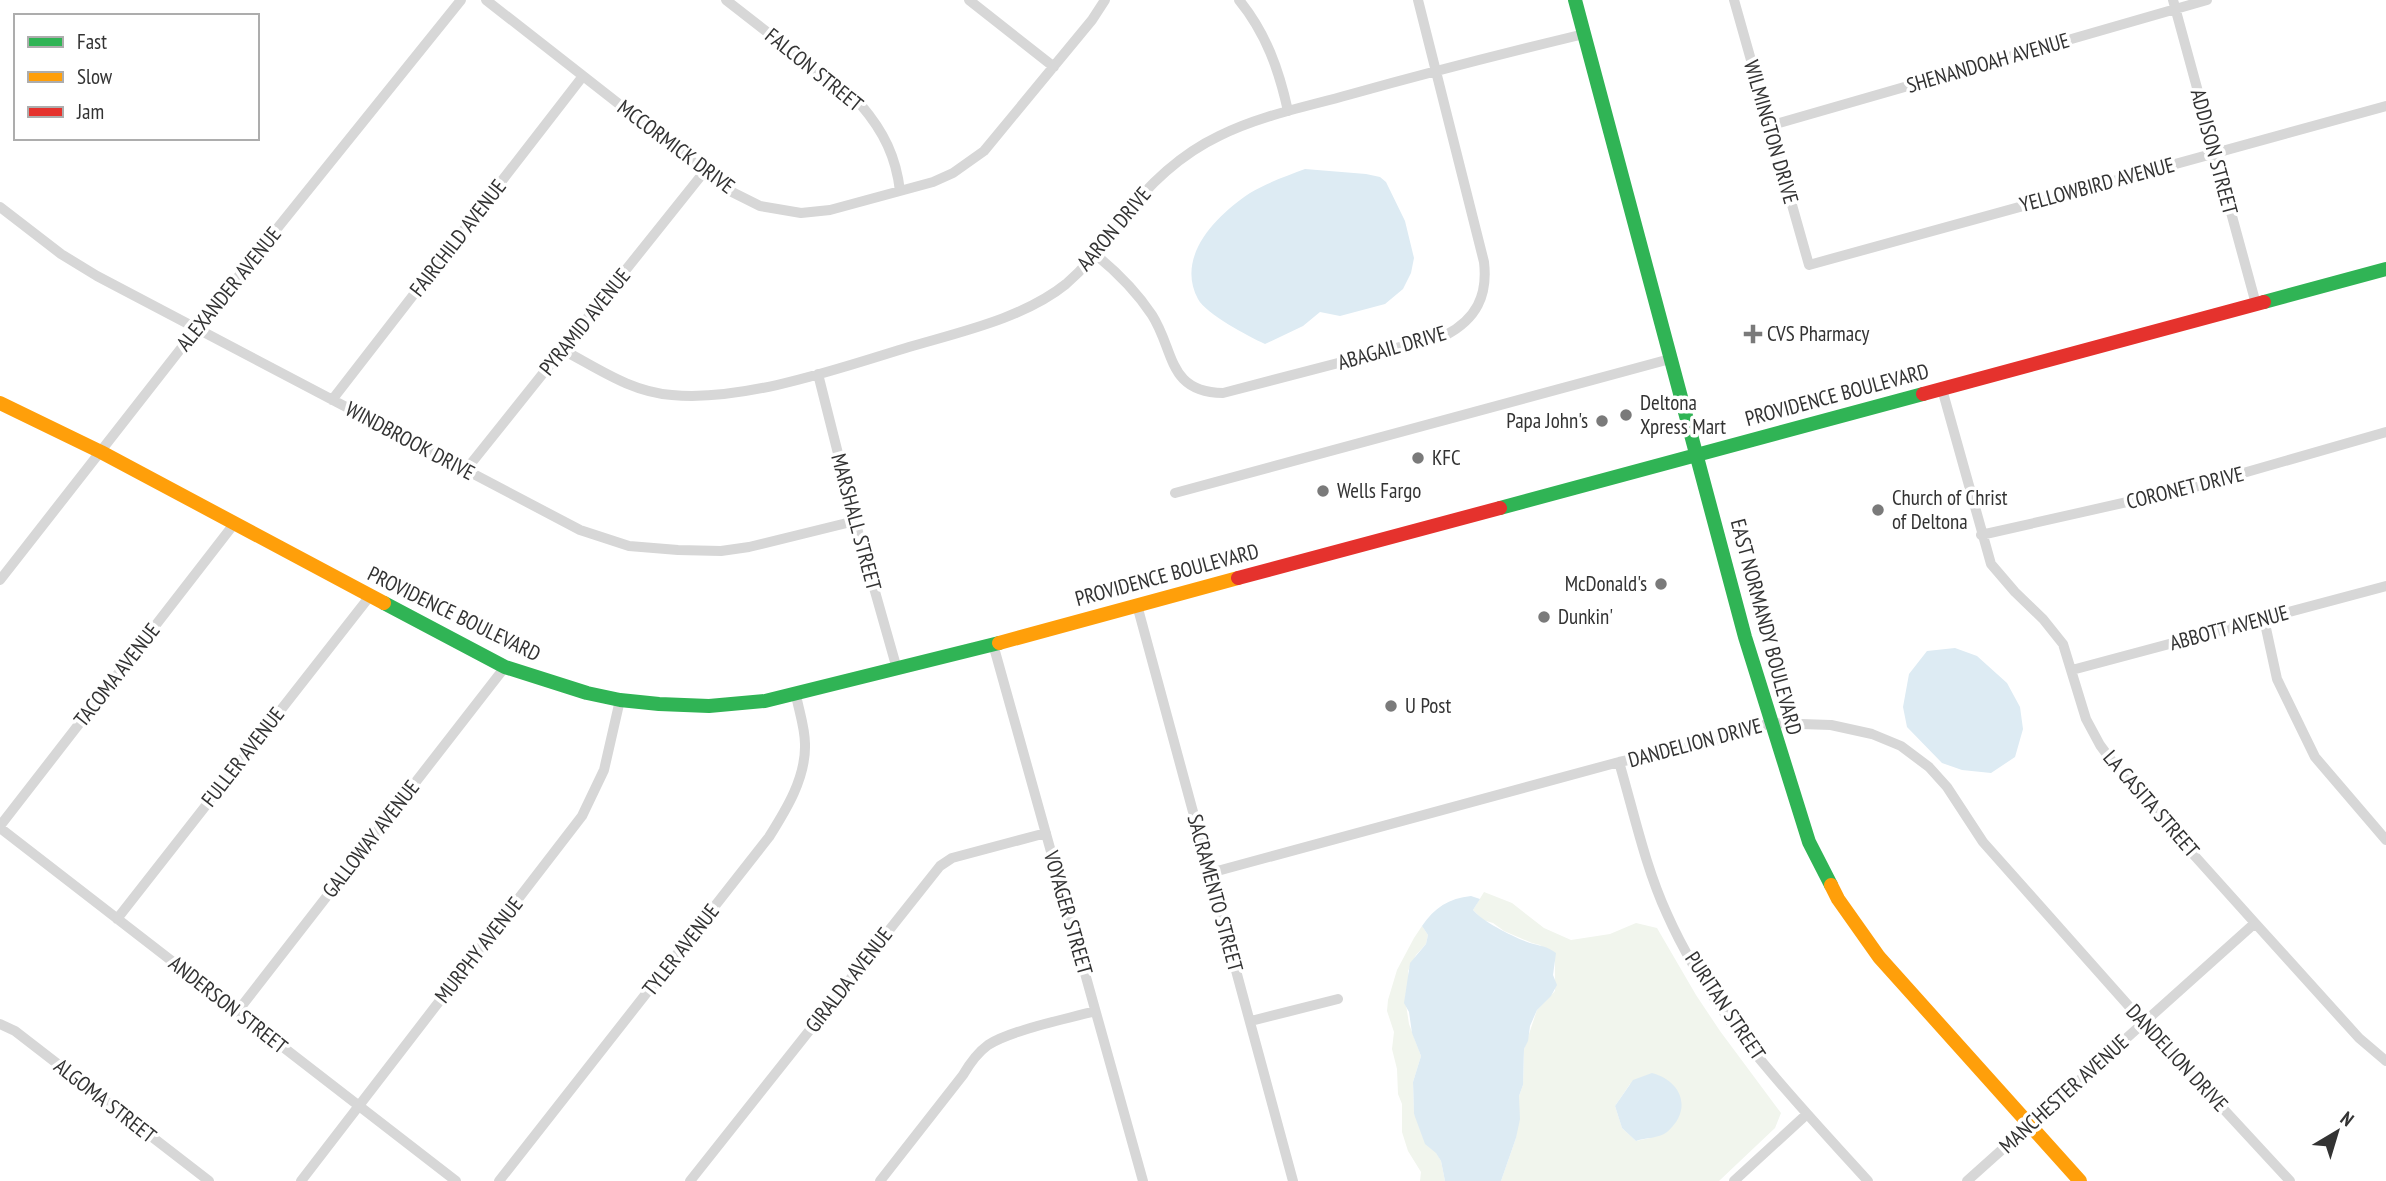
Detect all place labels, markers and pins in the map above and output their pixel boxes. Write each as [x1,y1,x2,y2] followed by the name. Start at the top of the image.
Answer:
[1767,320,1869,347] place label: CVS Pharmacy
[1745,326,1761,342] marker: CVS Pharmacy
[1640,389,1726,440] place label: Deltona Xpress Mart
[1506,407,1588,434] place label: Papa John's
[1618,407,1634,423] marker: Deltona Xpress Mart
[1594,413,1610,429] marker: Papa John's
[1432,444,1461,471] place label: KFC
[1410,450,1426,466] marker: KFC
[1337,477,1421,504] place label: Wells Fargo
[1315,483,1331,499] marker: Wells Fargo
[1892,484,2008,535] place label: Church of Christ of Deltona
[1870,502,1886,518] marker: Church of Christ of Deltona
[1565,570,1647,597] place label: McDonald's
[1653,576,1669,592] marker: McDonald's
[1558,603,1613,630] place label: Dunkin'
[1536,609,1552,625] marker: Dunkin'
[1405,692,1451,719] place label: U Post
[1383,698,1399,714] marker: U Post

